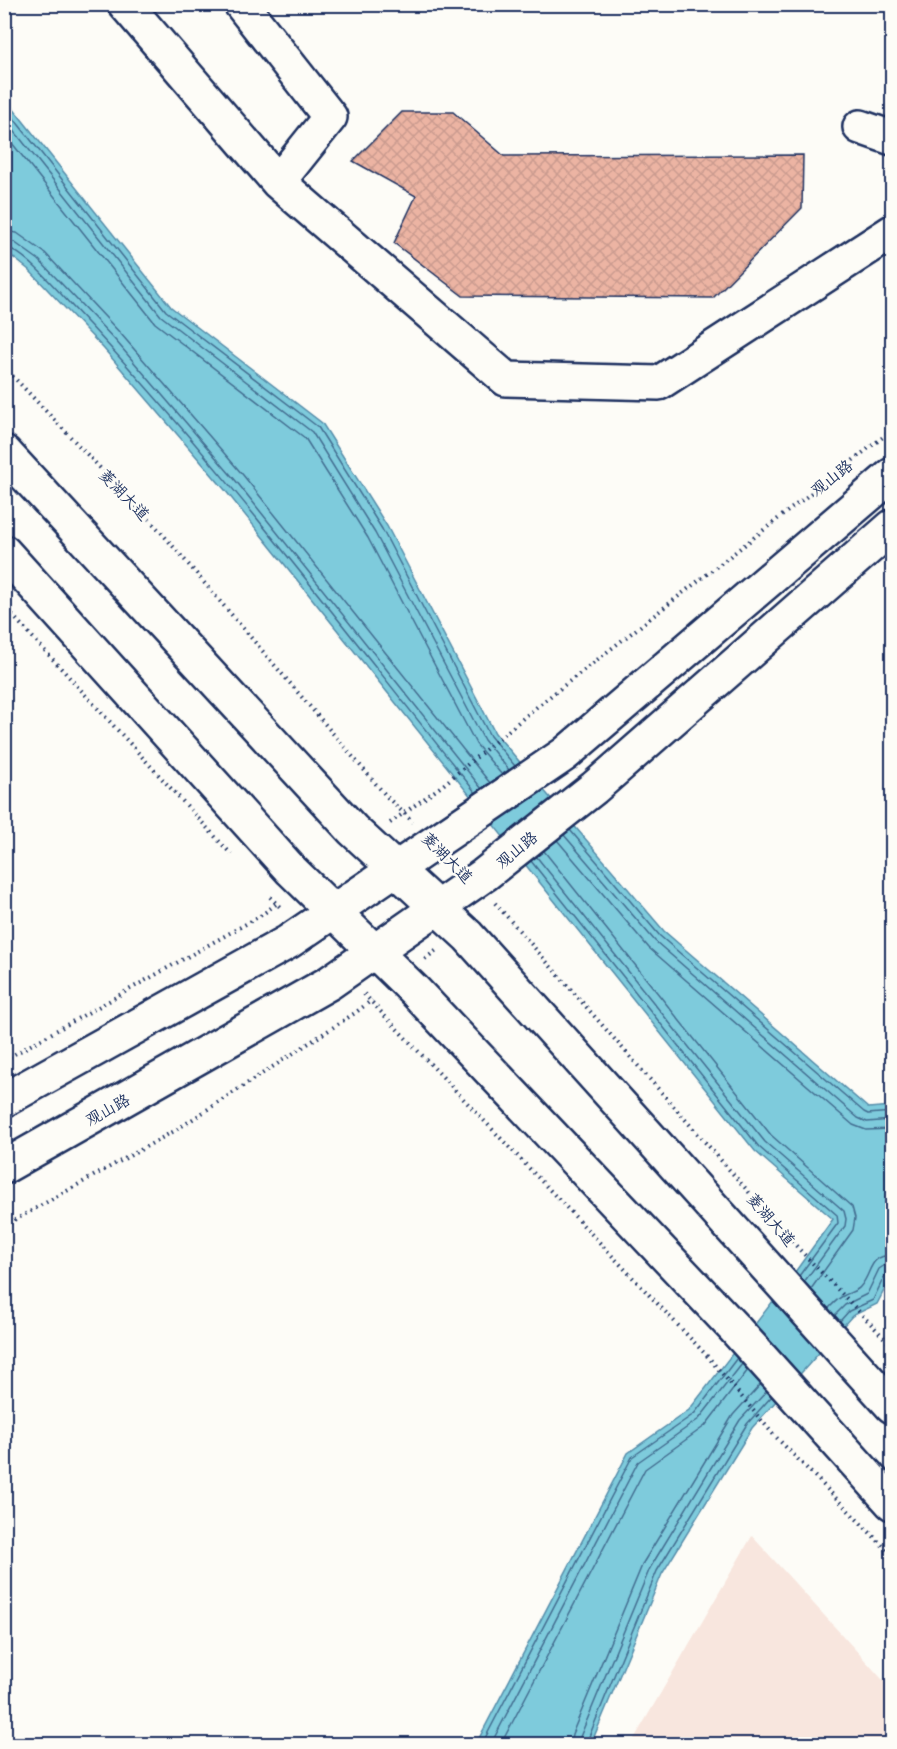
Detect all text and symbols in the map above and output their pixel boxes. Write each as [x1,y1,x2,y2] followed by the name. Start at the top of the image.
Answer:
[806,454,856,500] street label: 观山路
[95,464,155,524] street label: 菱湖大道
[491,826,541,872] street label: 观山路
[418,827,478,887] street label: 菱湖大道
[81,1088,133,1130] street label: 观山路
[743,1188,801,1250] street label: 菱湖大道

